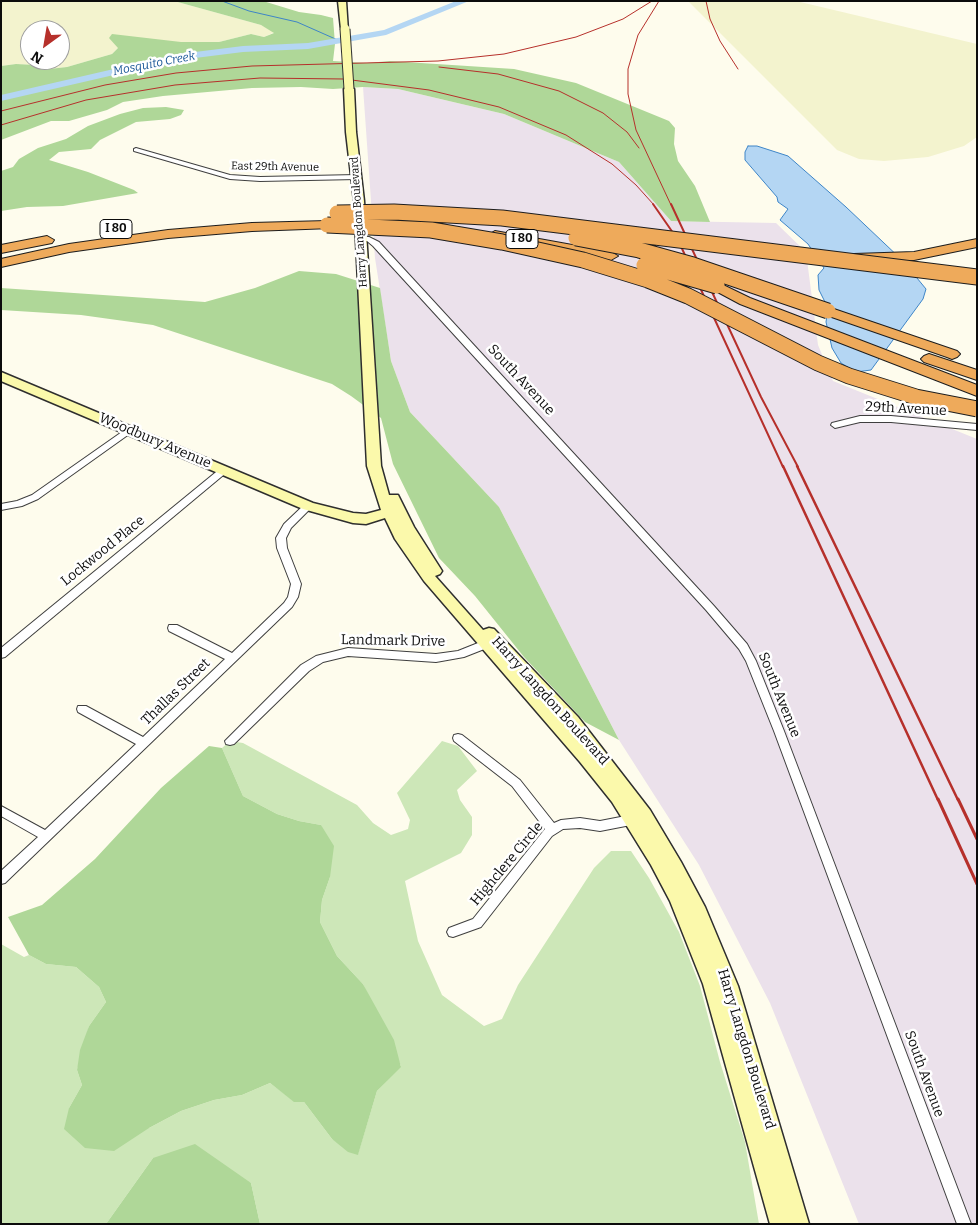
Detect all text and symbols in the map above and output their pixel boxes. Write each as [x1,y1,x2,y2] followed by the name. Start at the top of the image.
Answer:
[20,20,70,70] north arrow
[28,47,46,67] text: N
[112,49,196,79] water label: Mosquito Creek
[348,156,370,288] street label: Harry Langdon Boulevard
[231,160,319,174] street label: East 29th Avenue
[100,220,132,238] road number: I 80
[506,230,538,248] road number: I 80
[484,341,558,419] street label: South Avenue
[865,398,947,420] street label: 29th Avenue
[96,410,214,472] street label: Woodbury Avenue
[58,512,148,590] street label: Lockwood Place
[341,632,445,650] street label: Landmark Drive
[488,633,612,769] street label: Harry Langdon Boulevard
[754,650,804,740] street label: South Avenue
[138,655,214,729] street label: Thallas Street
[467,819,547,909] street label: Highclere Circle
[714,967,778,1131] street label: Harry Langdon Boulevard
[901,1029,947,1119] street label: South Avenue

